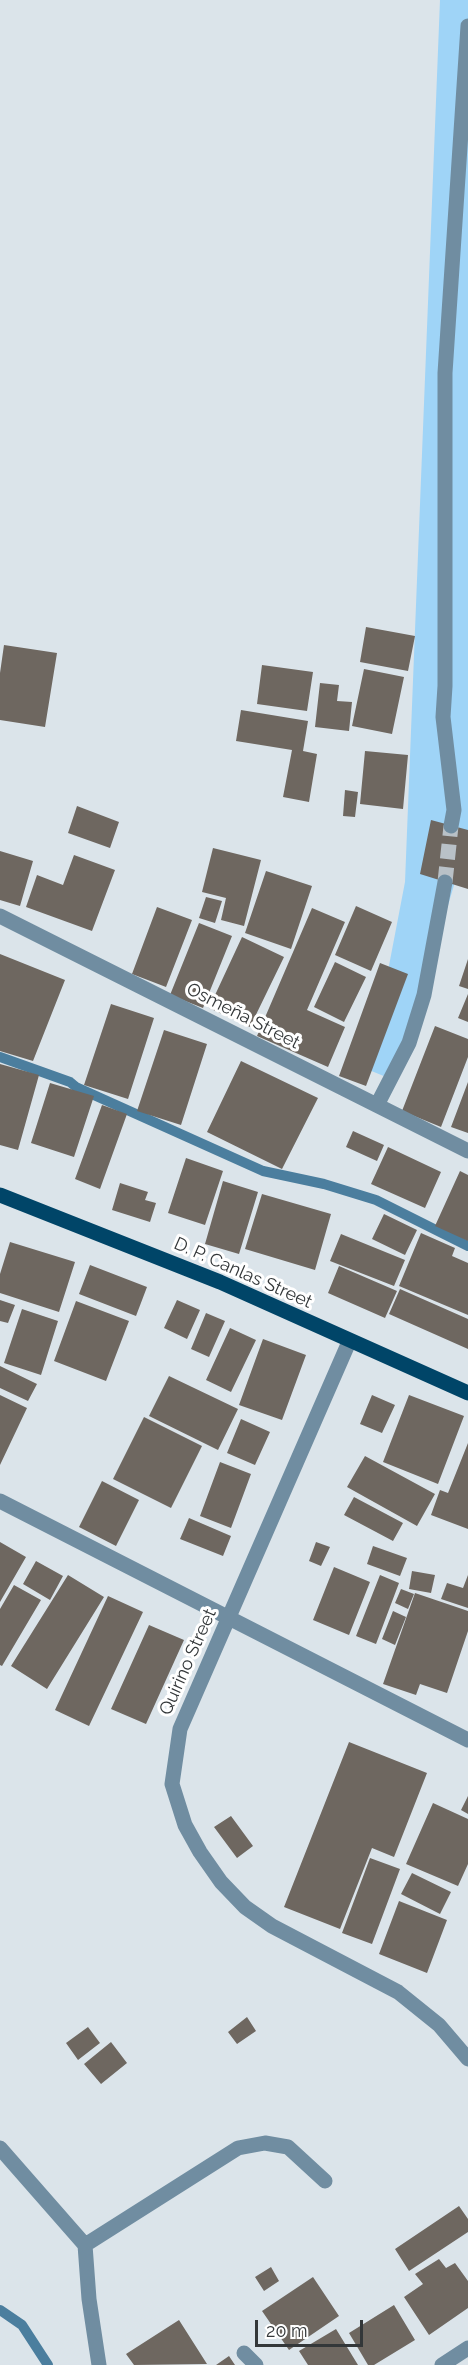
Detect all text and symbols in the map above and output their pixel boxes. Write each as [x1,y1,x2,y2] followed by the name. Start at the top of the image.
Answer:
[183,978,303,1054] street label: Osmeña Street
[171,1233,315,1313] street label: D. P. Canlas Street
[155,1606,221,1718] street label: Quirino Street
[258,2308,366,2346] scale bar
[266,2320,308,2341] text: 20 m

